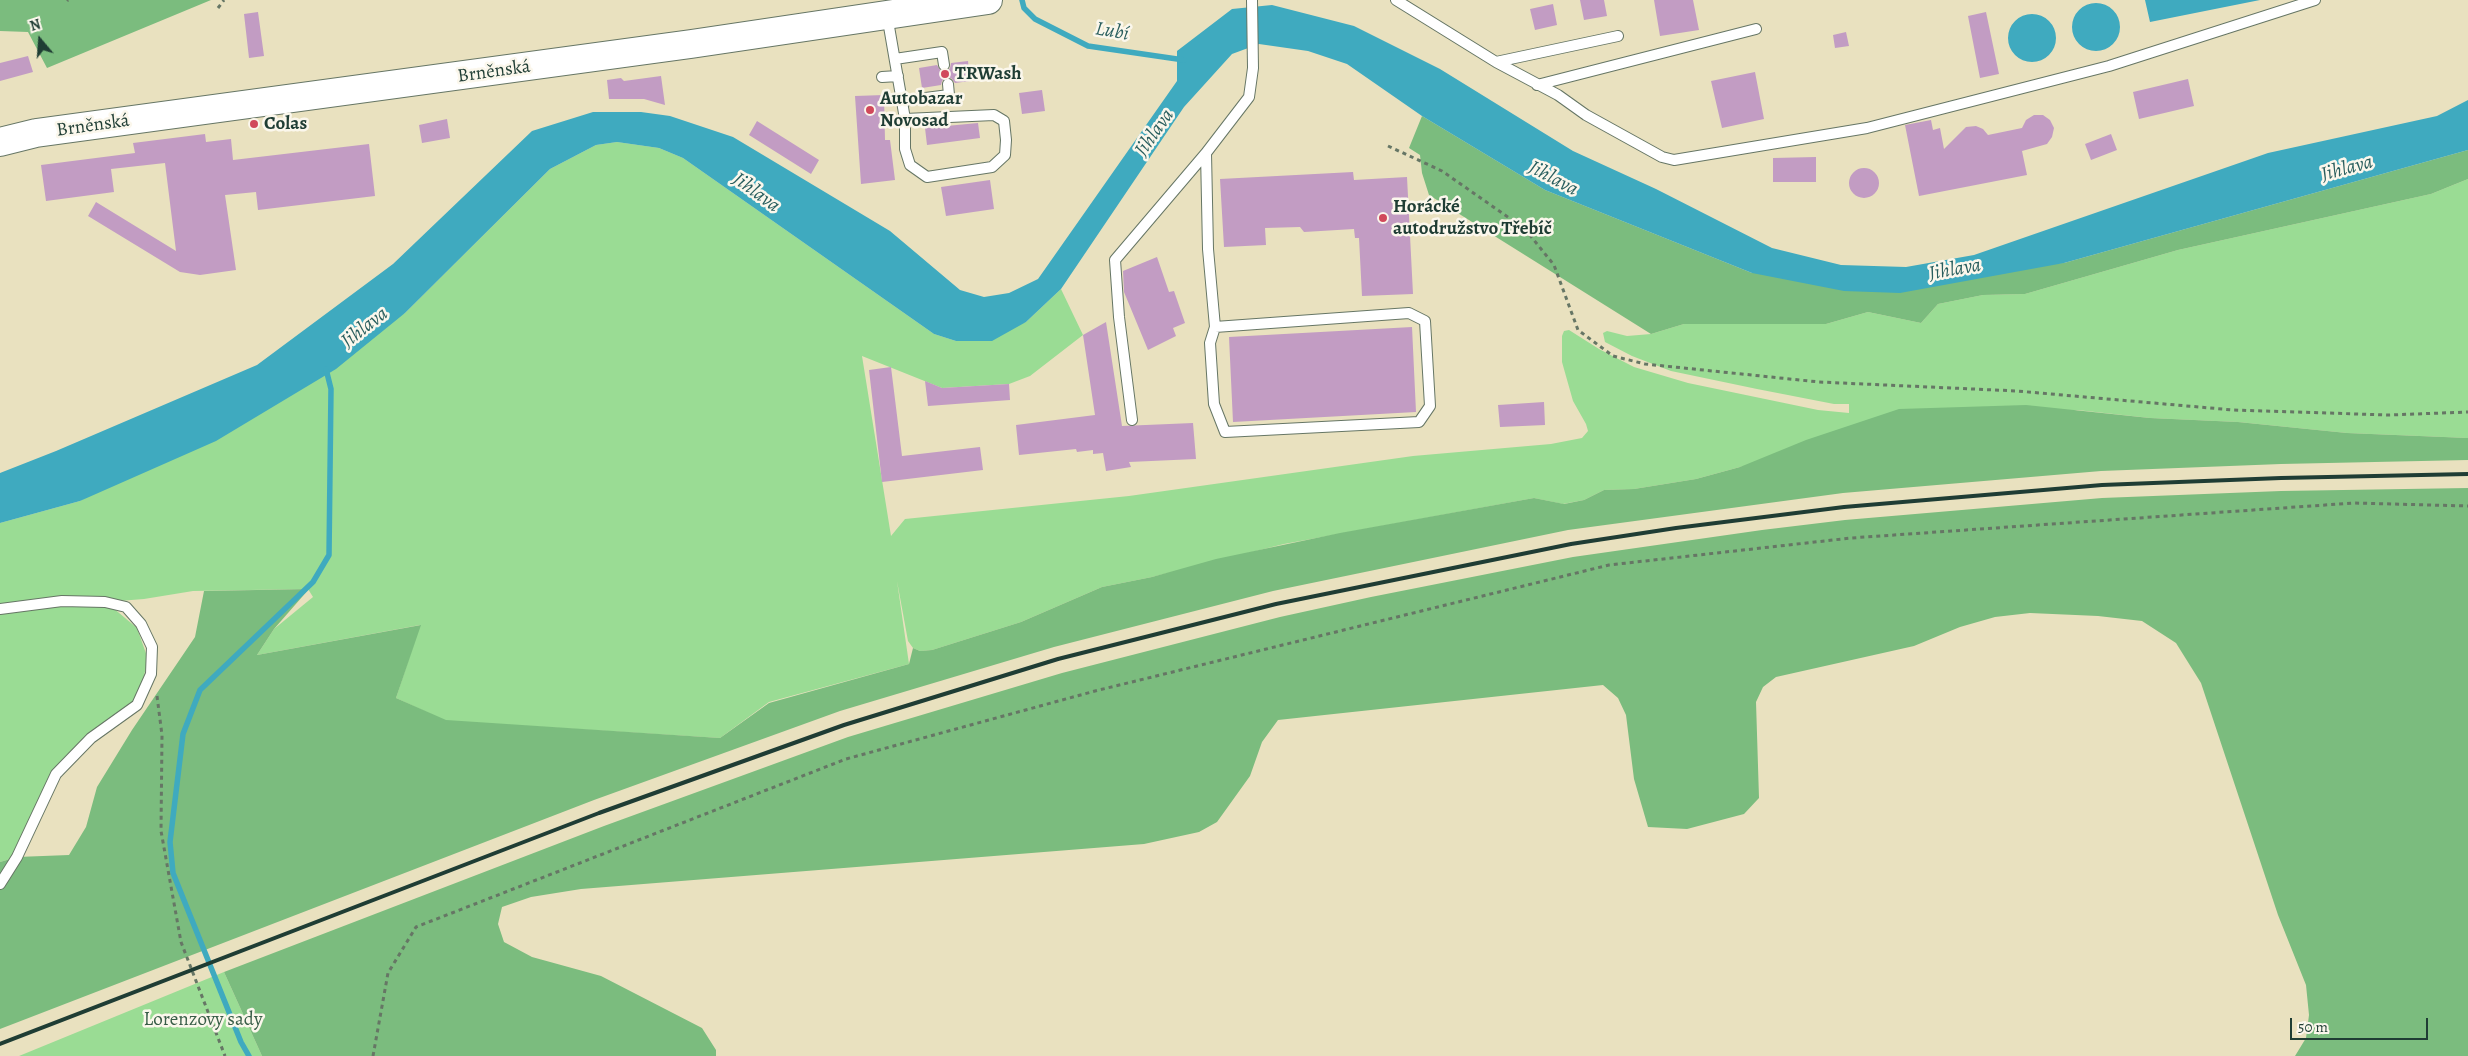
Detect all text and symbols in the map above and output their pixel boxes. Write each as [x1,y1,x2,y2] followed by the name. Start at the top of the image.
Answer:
[15,15,65,65] north arrow
[27,15,43,36] text: N
[1093,17,1131,47] water label: Lubí
[456,56,532,88] street label: Brněnská
[955,63,1021,85] place label: TRWash
[939,68,951,80] marker: TRWash
[880,88,963,132] place label: Autobazar Novosad
[864,104,876,116] marker: Autobazar Novosad
[1130,105,1180,161] water label: Jihlava
[55,110,131,142] street label: Brněnská
[264,113,307,135] place label: Colas
[248,118,260,130] marker: Colas
[2319,151,2375,187] water label: Jihlava
[1524,156,1582,202] water label: Jihlava
[728,168,784,218] water label: Jihlava
[1393,196,1552,240] place label: Horácké autodružstvo Třebíč
[1377,212,1389,224] marker: Horácké autodružstvo Třebíč
[1927,254,1983,286] water label: Jihlava
[337,302,393,354] water label: Jihlava
[2293,1008,2430,1040] scale bar
[144,1009,262,1031] park label: Lorenzovy sady
[2298,1017,2328,1037] text: 50 m

